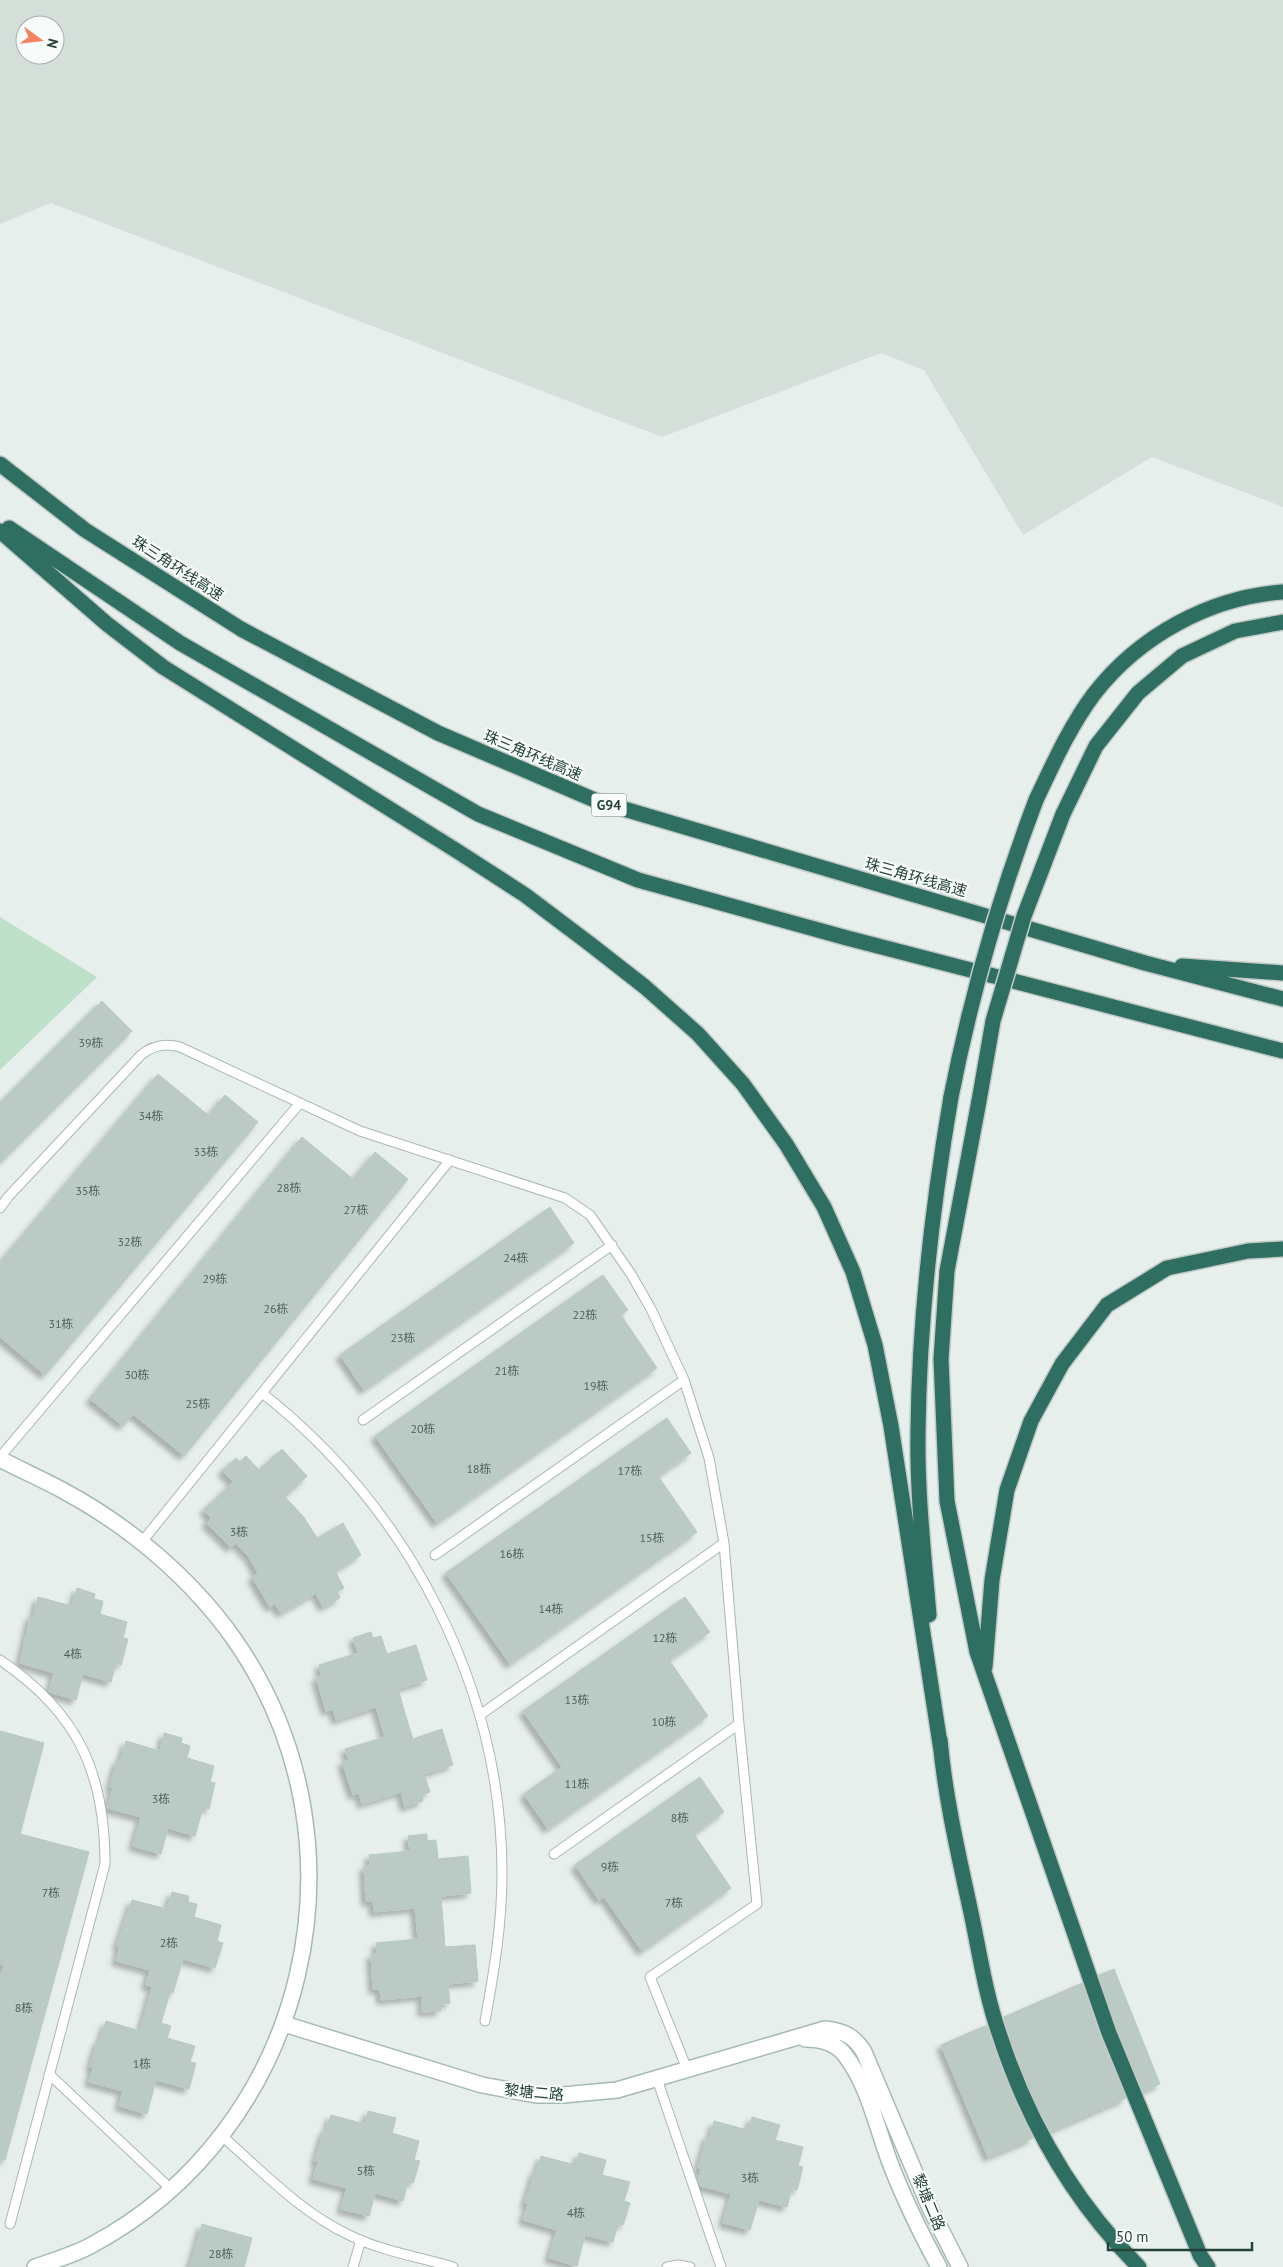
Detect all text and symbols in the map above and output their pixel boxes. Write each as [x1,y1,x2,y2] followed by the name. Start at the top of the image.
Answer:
[15,15,65,65] north arrow
[43,37,62,50] text: N
[129,531,227,605] street label: 珠三角环线高速
[481,726,585,784] street label: 珠三角环线高速
[592,794,626,816] road number: G94
[863,853,969,901] street label: 珠三角环线高速
[78,1035,104,1050] house number: 39栋
[138,1108,164,1123] house number: 34栋
[193,1144,219,1159] house number: 33栋
[276,1180,302,1195] house number: 28栋
[75,1183,101,1198] house number: 35栋
[343,1202,369,1217] house number: 27栋
[117,1234,143,1249] house number: 32栋
[503,1250,529,1265] house number: 24栋
[202,1271,228,1286] house number: 29栋
[263,1301,289,1316] house number: 26栋
[572,1307,598,1322] house number: 22栋
[48,1316,74,1331] house number: 31栋
[390,1330,416,1345] house number: 23栋
[494,1363,520,1378] house number: 21栋
[124,1367,150,1382] house number: 30栋
[583,1378,609,1393] house number: 19栋
[185,1396,211,1411] house number: 25栋
[410,1421,436,1436] house number: 20栋
[466,1461,492,1476] house number: 18栋
[617,1463,643,1478] house number: 17栋
[230,1524,248,1539] house number: 3栋
[639,1530,665,1545] house number: 15栋
[499,1546,525,1561] house number: 16栋
[538,1601,564,1616] house number: 14栋
[652,1630,678,1645] house number: 12栋
[64,1646,82,1661] house number: 4栋
[564,1692,590,1707] house number: 13栋
[651,1714,677,1729] house number: 10栋
[564,1776,590,1791] house number: 11栋
[152,1791,170,1806] house number: 3栋
[671,1810,689,1825] house number: 8栋
[601,1859,619,1874] house number: 9栋
[42,1885,60,1900] house number: 7栋
[665,1895,683,1910] house number: 7栋
[160,1935,178,1950] house number: 2栋
[15,2000,33,2015] house number: 8栋
[133,2056,151,2071] house number: 1栋
[503,2080,565,2104] street label: 黎塘二路
[357,2163,375,2178] house number: 5栋
[741,2170,759,2185] house number: 3栋
[909,2171,949,2233] street label: 黎塘二路
[567,2205,585,2220] house number: 4栋
[1108,2220,1252,2252] scale bar
[1116,2227,1149,2246] text: 50 m
[208,2246,234,2261] house number: 28栋

